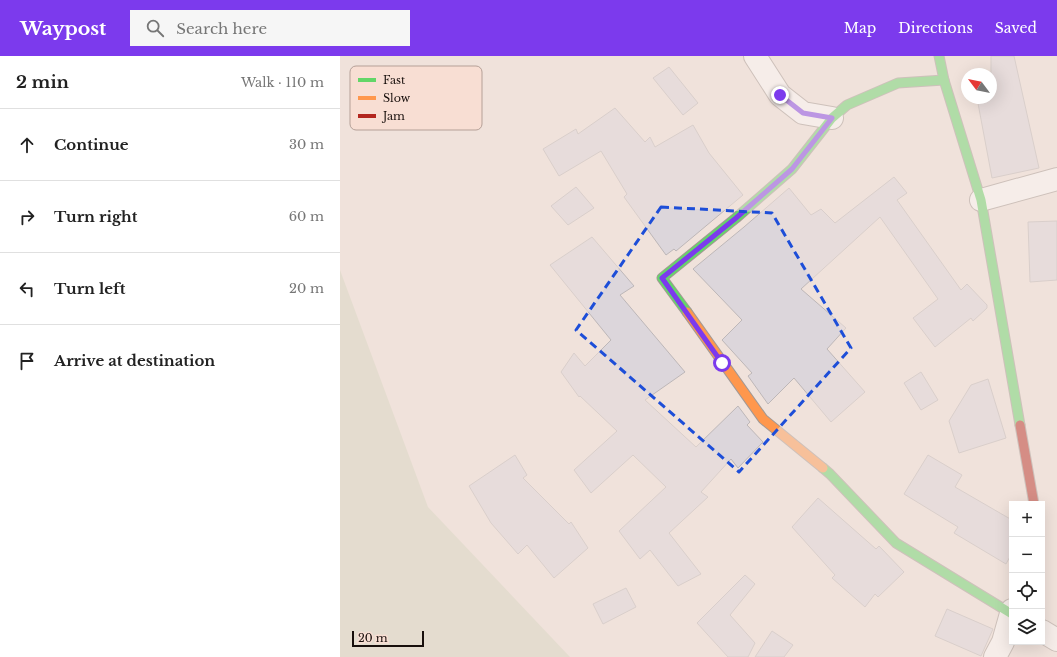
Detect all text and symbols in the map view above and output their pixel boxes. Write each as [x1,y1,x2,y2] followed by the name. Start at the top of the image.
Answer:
[130,10,410,46] search box
[20,17,106,40] text: Waypost
[144,17,166,39] icon: search
[176,19,267,38] text: Search here
[844,19,876,37] text: Map
[898,19,973,37] text: Directions
[995,19,1037,37] text: Saved
[350,66,482,130] legend
[961,68,997,104] north arrow
[16,72,69,93] text: 2 min
[383,73,406,87] text: Fast
[241,74,324,91] text: Walk · 110 m
[771,86,789,104] route end
[383,91,411,105] text: Slow
[381,109,405,123] text: Jam
[16,134,38,156] icon: ahead
[54,135,129,154] text: Continue
[289,136,324,153] text: 30 m
[16,206,38,228] icon: right
[54,207,137,226] text: Turn right
[289,208,324,225] text: 60 m
[16,278,38,300] icon: left
[54,279,125,298] text: Turn left
[289,280,324,297] text: 20 m
[16,350,38,372] icon: arrive
[54,351,215,370] text: Arrive at destination
[713,354,731,372] route start
[1009,501,1045,645] map controls
[1009,501,1045,537] button: +
[1009,537,1045,573] button: −
[1009,573,1045,609] button: locate
[1009,609,1045,645] button: layers
[352,629,424,648] scale bar
[358,631,388,645] text: 20 m

